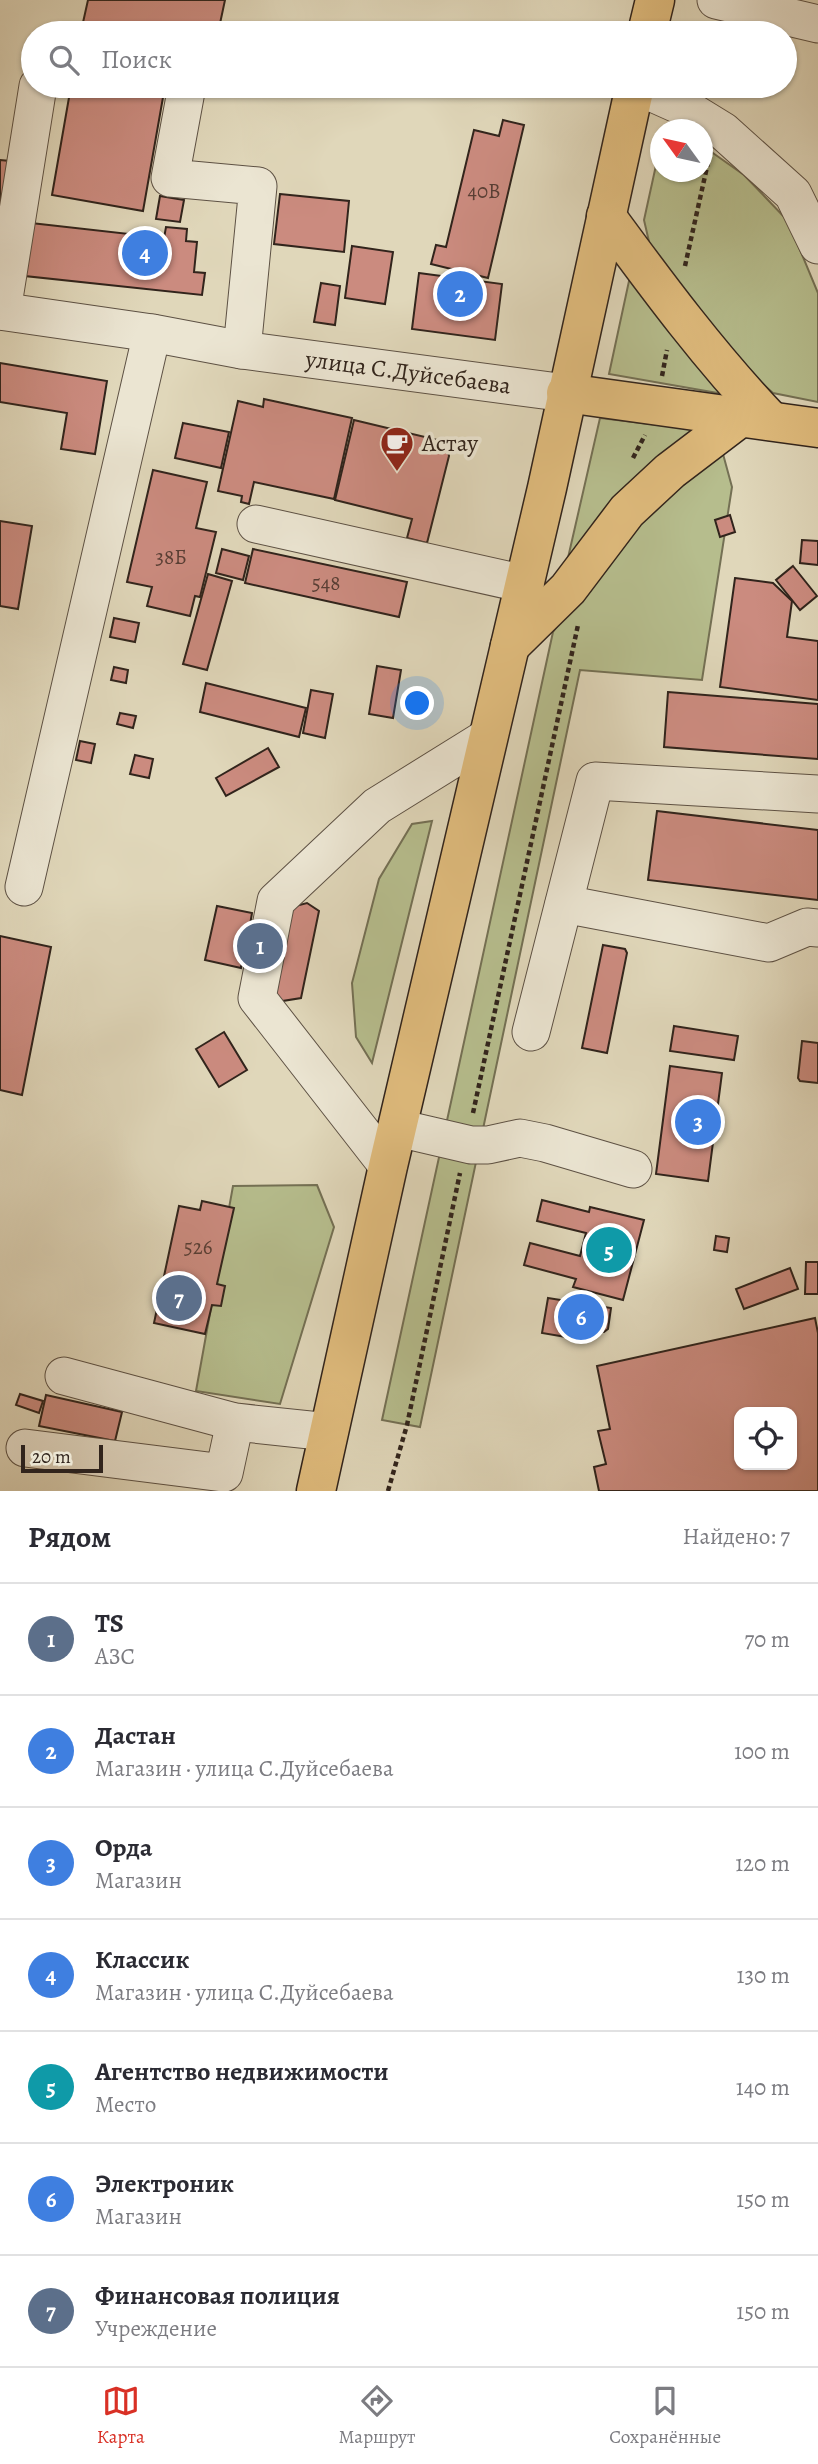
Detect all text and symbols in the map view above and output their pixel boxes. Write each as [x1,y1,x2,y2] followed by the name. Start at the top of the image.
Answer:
[21,21,797,98] search box
[45,41,83,79] icon: search
[101,42,172,77] text: Поиск
[650,119,713,182] north arrow
[467,177,501,205] house number: 40В
[122,227,168,279] pin: 4
[437,268,483,320] pin: 2
[303,342,513,402] street label: улица С.Дуйсебаева
[378,424,416,473] cafe icon: Астау
[421,427,478,459] place label: Астау
[155,543,187,571] house number: 38Б
[312,569,340,597] house number: 548
[400,686,434,720] your location
[237,920,283,972] pin: 1
[675,1096,721,1148] pin: 3
[586,1224,632,1276] pin: 5
[184,1233,213,1261] house number: 526
[156,1272,202,1324] pin: 7
[558,1291,604,1343] pin: 6
[734,1407,797,1470] map controls
[734,1407,797,1470] button: locate
[21,1442,103,1474] scale bar
[32,1444,71,1470] text: 20 m
[28,1517,111,1557] text: Рядом
[683,1521,790,1552] text: Найдено: 7
[95,1606,124,1641] text: TS
[47,1624,55,1655] text: 1
[744,1624,790,1655] text: 70 m
[95,1641,135,1672] text: АЗС
[95,1718,176,1753] text: Дастан
[45,1736,57,1767] text: 2
[734,1736,790,1767] text: 100 m
[95,1753,394,1784] text: Магазин · улица С.Дуйсебаева
[95,1830,152,1865] text: Орда
[46,1848,56,1879] text: 3
[735,1848,790,1879] text: 120 m
[95,1865,182,1896] text: Магазин
[95,1942,190,1977] text: Классик
[46,1960,56,1991] text: 4
[737,1960,790,1991] text: 130 m
[95,1977,394,2008] text: Магазин · улица С.Дуйсебаева
[95,2054,389,2089] text: Агентство недвижимости
[46,2072,56,2103] text: 5
[736,2072,790,2103] text: 140 m
[95,2089,156,2120] text: Место
[95,2166,234,2201] text: Электроник
[46,2184,56,2215] text: 6
[736,2184,790,2215] text: 150 m
[95,2201,182,2232] text: Магазин
[95,2278,340,2313] text: Финансовая полиция
[46,2296,56,2327] text: 7
[736,2296,790,2327] text: 150 m
[95,2313,217,2344] text: Учреждение
[97,2382,145,2450] tab: Карта
[338,2382,415,2450] tab: Маршрут
[609,2382,721,2450] tab: Сохранённые

